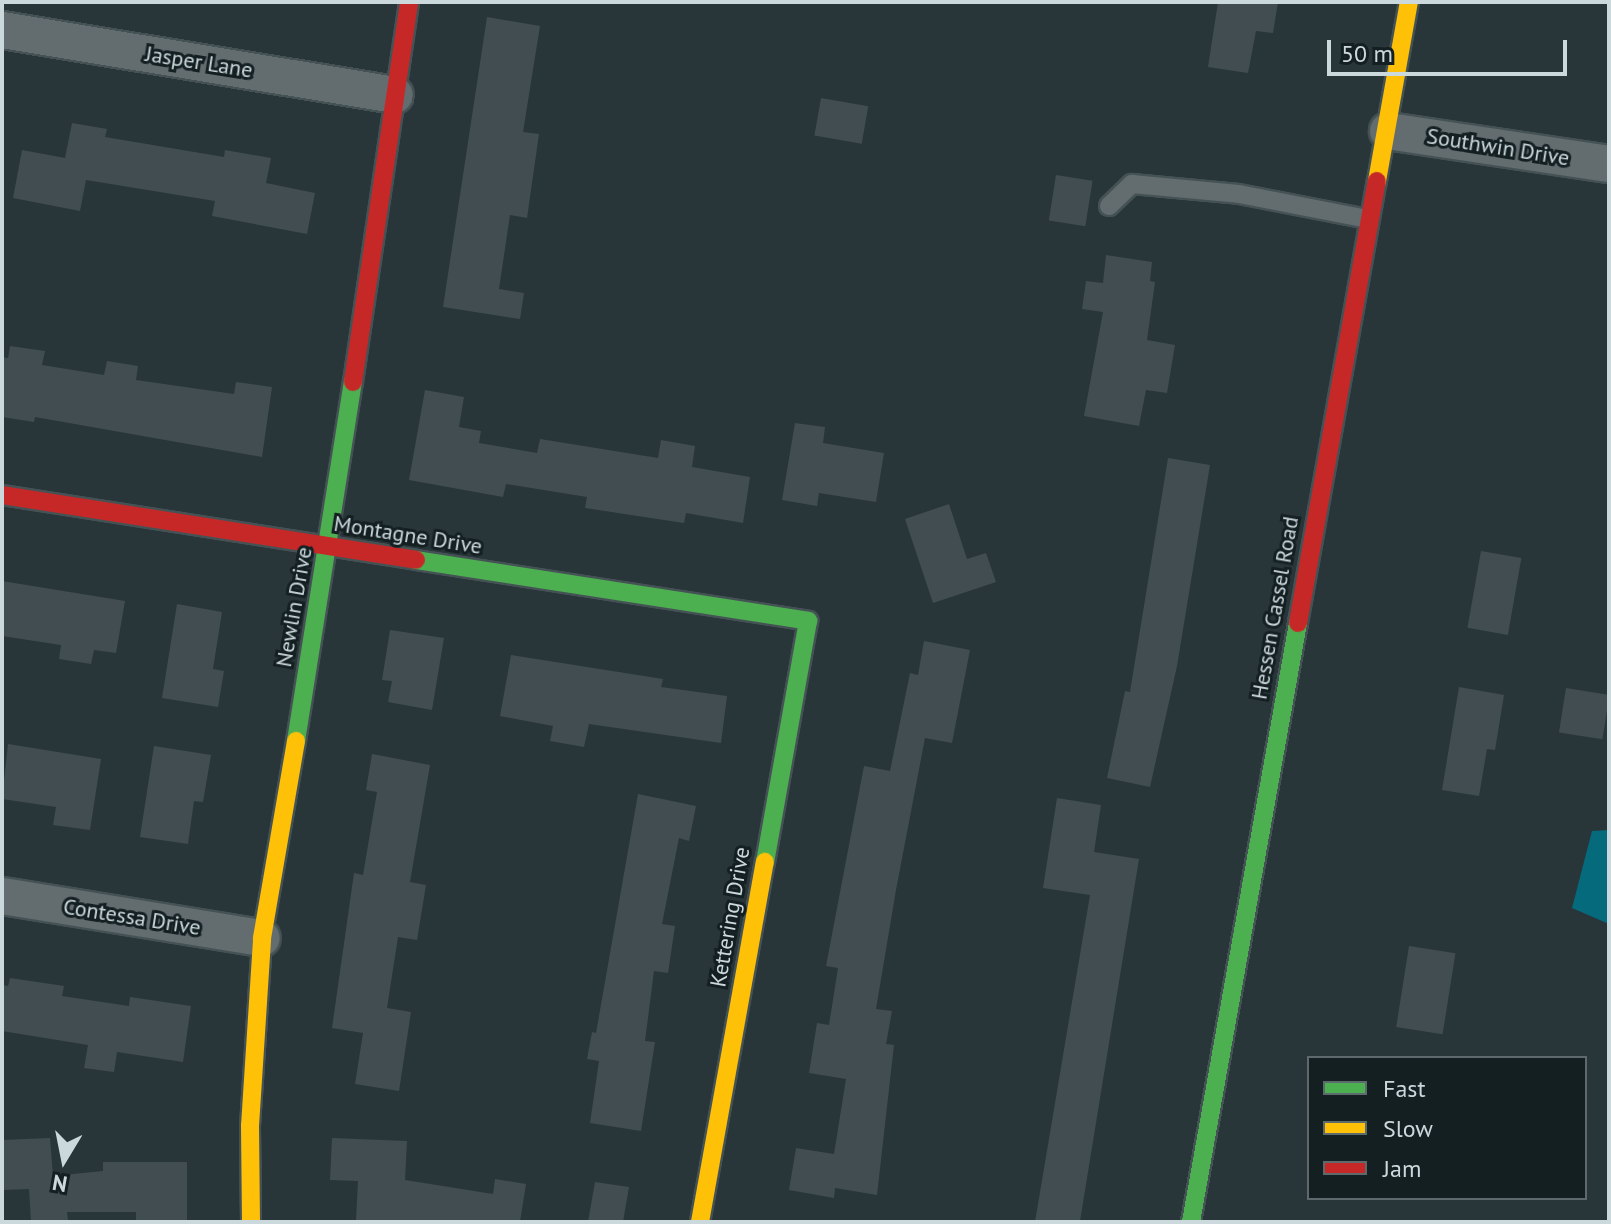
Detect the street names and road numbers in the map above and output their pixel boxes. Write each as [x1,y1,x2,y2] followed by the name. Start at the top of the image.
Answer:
[144,41,254,83] street label: Jasper Lane
[1425,123,1571,171] street label: Southwin Drive
[332,510,484,560] street label: Montagne Drive
[1246,514,1304,702] street label: Hessen Cassel Road
[270,545,318,669] street label: Newlin Drive
[705,845,755,989] street label: Kettering Drive
[61,893,203,941] street label: Contessa Drive

